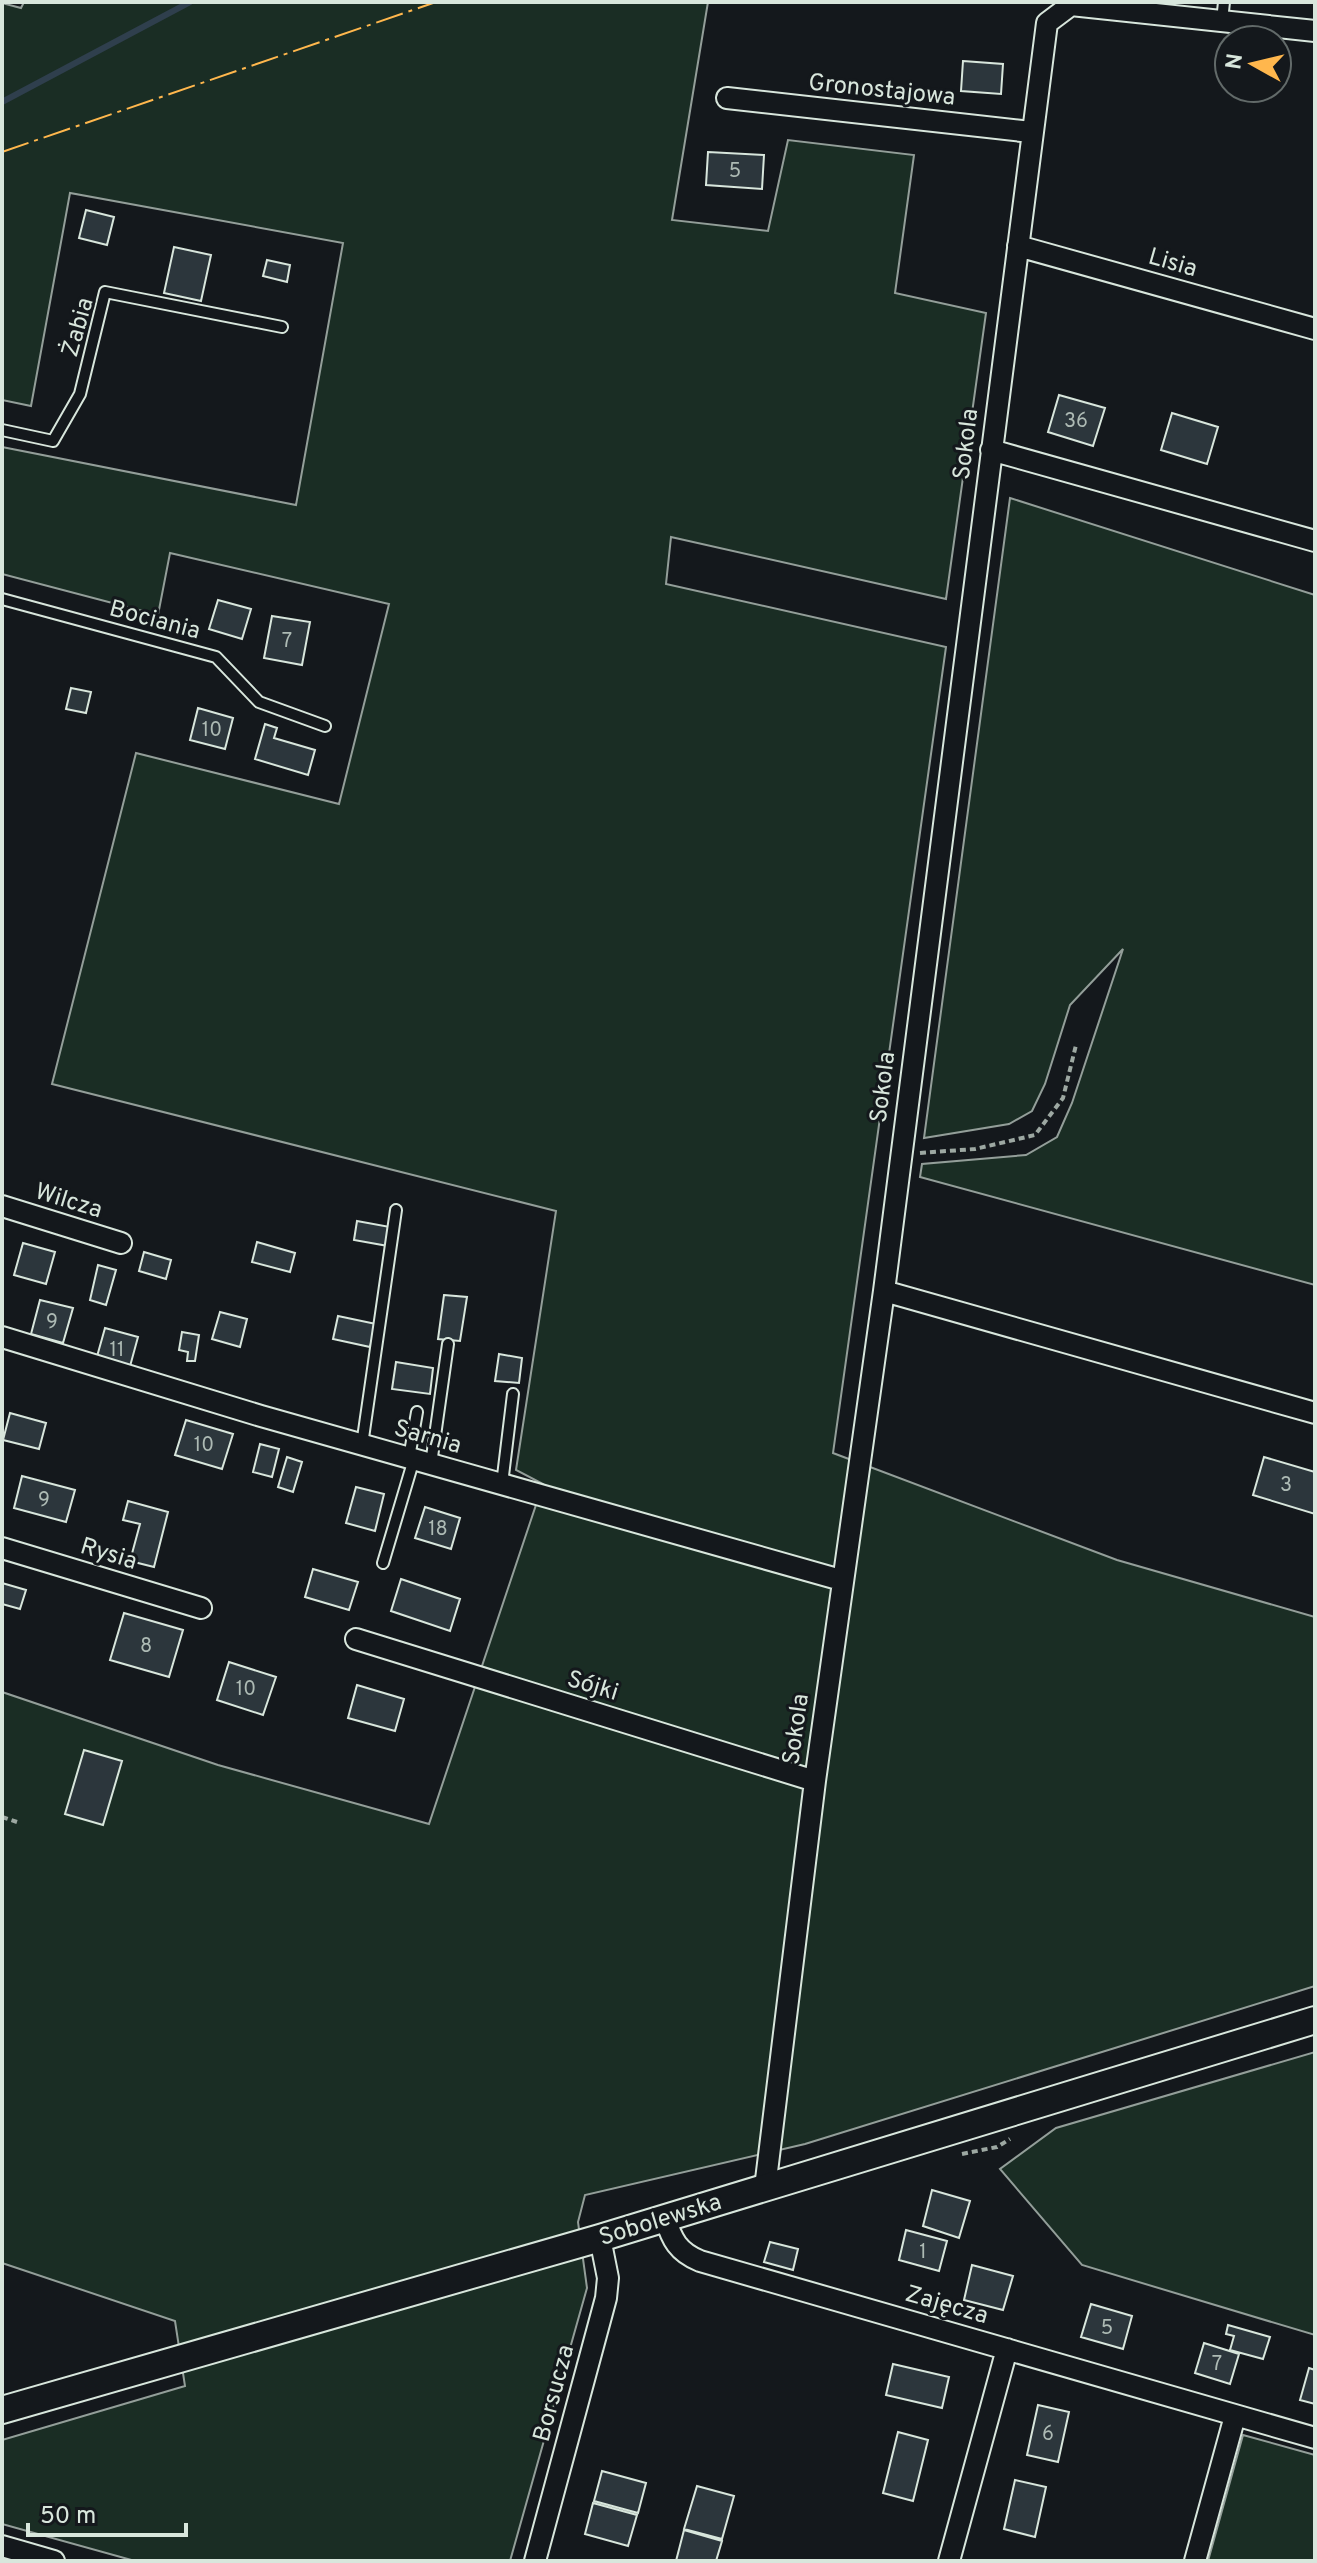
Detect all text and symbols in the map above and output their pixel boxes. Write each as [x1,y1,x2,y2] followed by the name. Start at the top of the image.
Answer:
[1213,24,1293,104] north arrow
[1221,52,1250,71] text: N
[807,68,957,114] street label: Gronostajowa
[729,159,741,185] house number: 5
[1145,243,1200,285] street label: Lisia
[55,294,102,361] street label: Żabia
[948,407,986,482] street label: Sokola
[1064,409,1088,435] house number: 36
[106,594,203,647] street label: Bociania
[282,629,292,655] house number: 7
[202,718,222,744] house number: 10
[865,1050,903,1125] street label: Sokola
[31,1177,106,1226] street label: Wilcza
[46,1310,58,1336] house number: 9
[110,1338,124,1364] house number: 11
[390,1414,465,1462] street label: Sarnia
[194,1433,214,1459] house number: 10
[1280,1473,1292,1499] house number: 3
[38,1488,50,1514] house number: 9
[428,1517,448,1543] house number: 18
[76,1532,140,1578] street label: Rysia
[140,1634,152,1660] house number: 8
[563,1665,622,1709] street label: Sójki
[236,1677,256,1703] house number: 10
[777,1692,817,1767] street label: Sokola
[596,2188,726,2254] street label: Sobolewska
[919,2240,927,2266] house number: 1
[902,2280,991,2332] street label: Zajęcza
[1101,2316,1113,2342] house number: 5
[528,2342,582,2445] street label: Borsucza
[1212,2352,1222,2378] house number: 7
[1042,2422,1054,2448] house number: 6
[28,2487,186,2537] scale bar
[40,2502,96,2532] text: 50 m

